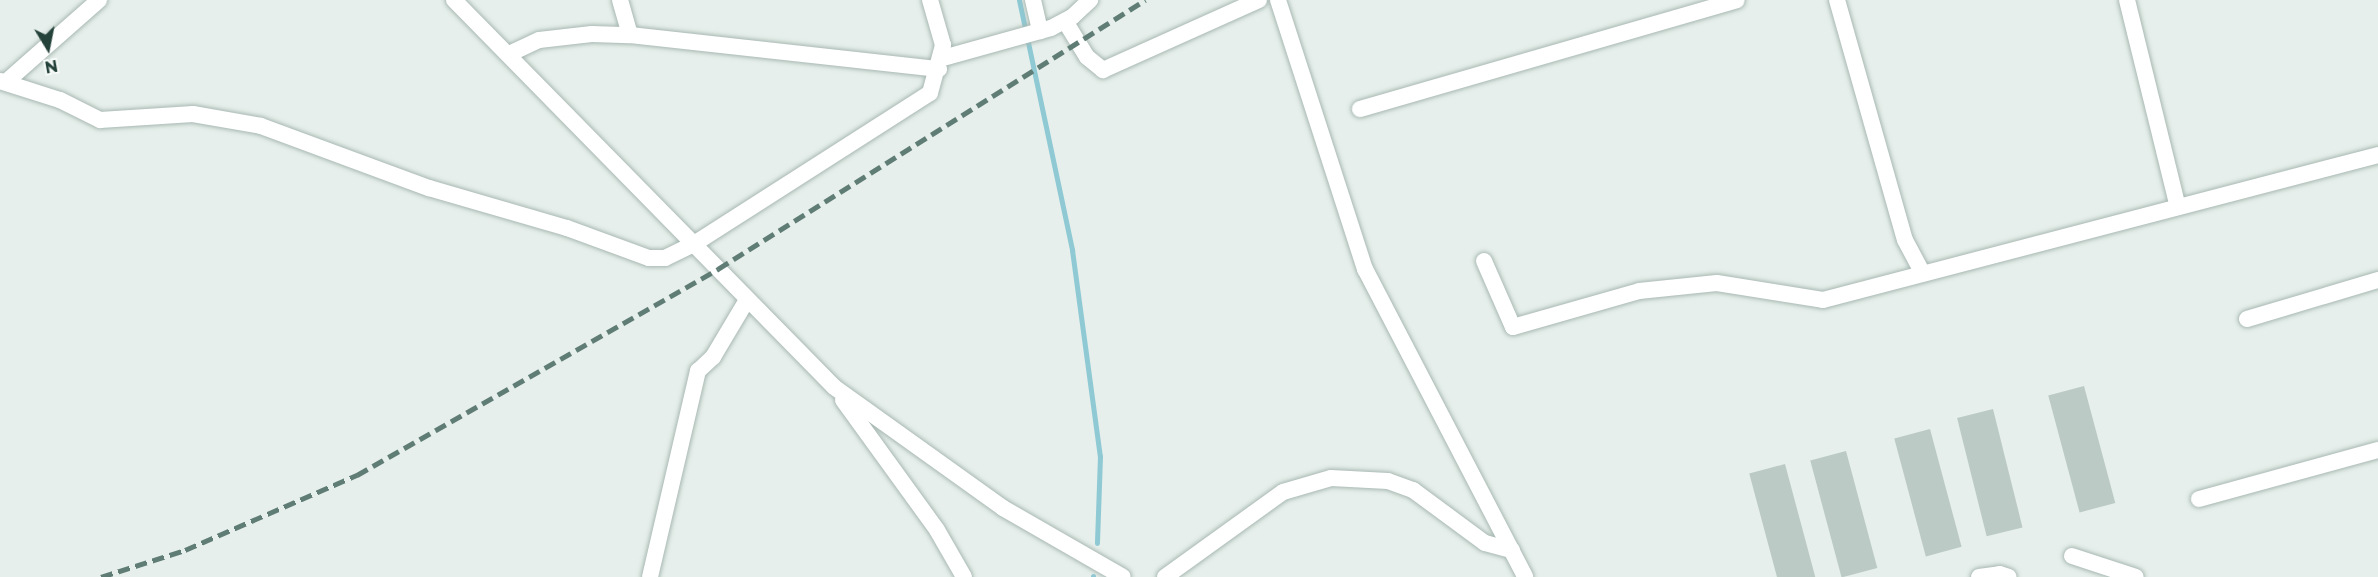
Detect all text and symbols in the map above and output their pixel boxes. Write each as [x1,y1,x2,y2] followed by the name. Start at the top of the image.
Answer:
[18,18,78,78] north arrow
[43,56,59,77] text: N

